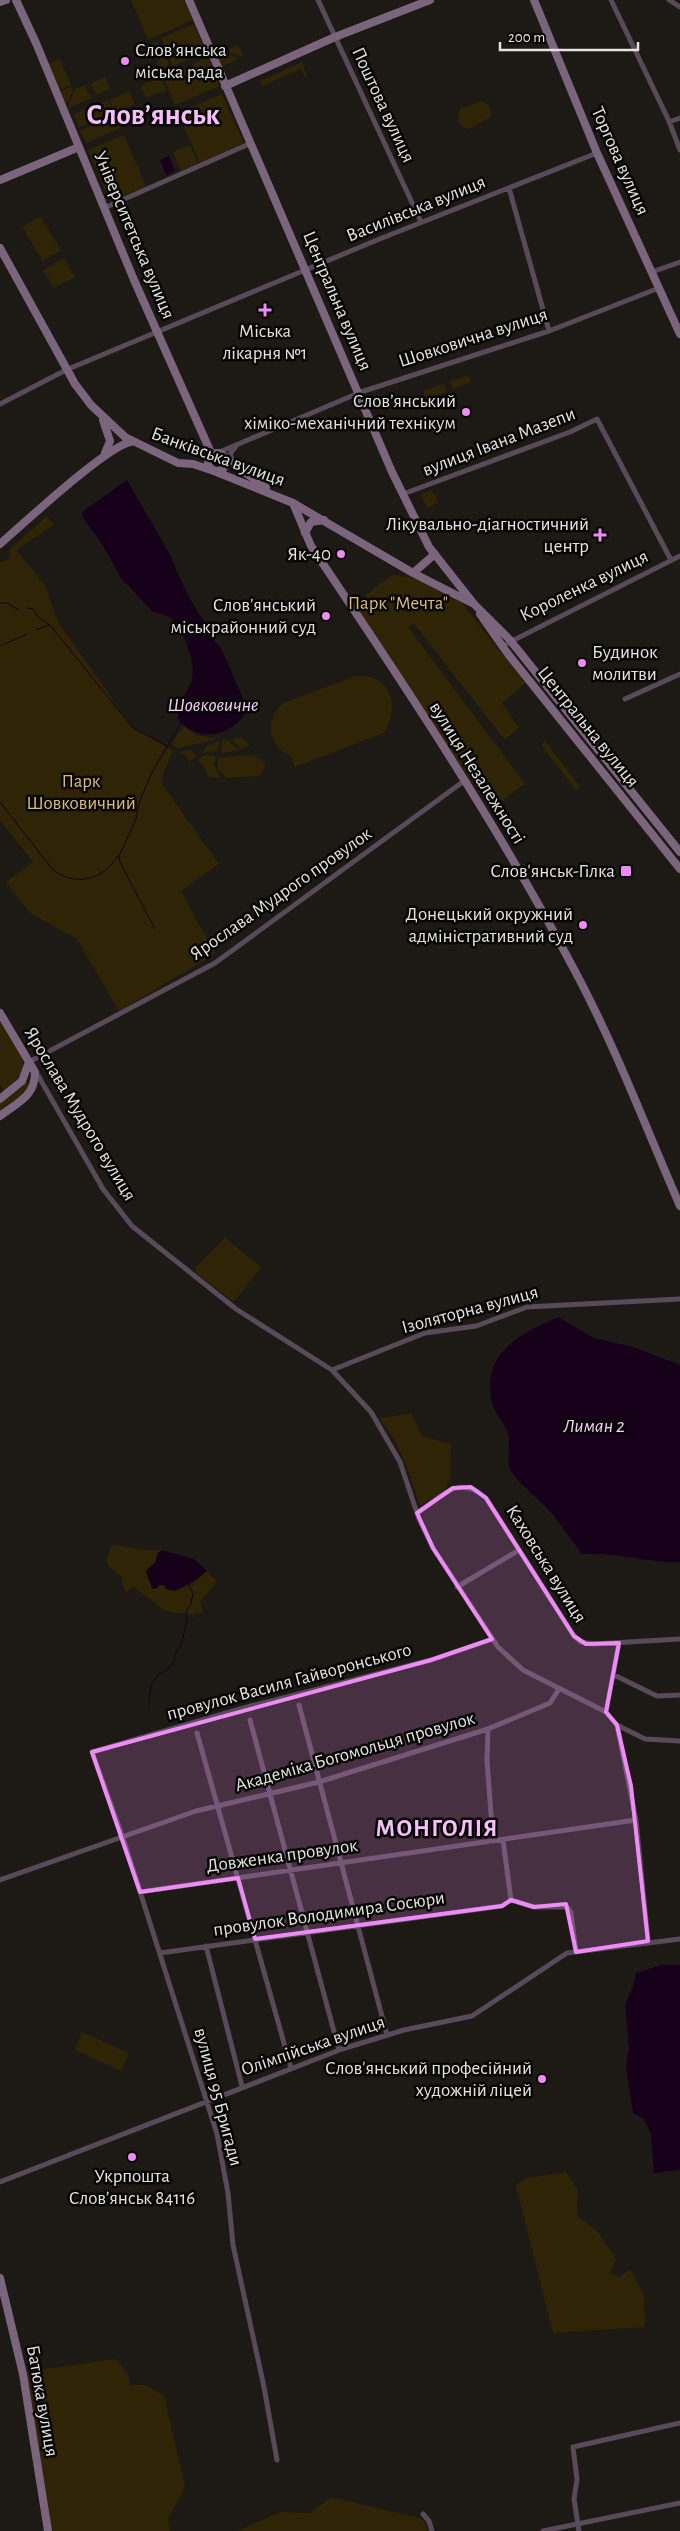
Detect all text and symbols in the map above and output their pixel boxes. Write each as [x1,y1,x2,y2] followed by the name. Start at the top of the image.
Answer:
[500,20,638,52] scale bar
[508,30,545,45] text: 200 m
[135,41,227,82] place label: Слов’янська міська рада
[348,44,418,166] street label: Поштова вулиця
[119,55,131,67] marker: Слов’янська міська рада
[86,101,220,130] district label: Слов’янськ
[588,104,652,218] street label: Торгова вулиця
[90,148,178,322] street label: Університетська вулиця
[344,172,488,246] street label: Василівська вулиця
[299,228,375,374] street label: Центральна вулиця
[258,303,272,317] marker: Міська лікарня №1
[396,305,550,371] street label: Шовковична вулиця
[223,322,307,363] place label: Міська лікарня №1
[244,392,456,433] place label: Слов’янський хіміко-механічний технікум
[420,404,578,480] street label: вулиця Івана Мазепи
[460,406,472,418] marker: Слов’янський хіміко-механічний технікум
[149,424,287,490] street label: Банківська вулиця
[386,515,589,556] place label: Лікувально-діагностичний центр
[593,528,607,542] marker: Лікувально-діагностичний центр
[287,545,331,564] place label: Як-40
[517,547,651,625] street label: Короленка вулиця
[335,548,347,560] marker: Як-40
[348,594,448,613] park label: Парк "Мечта"
[171,596,316,637] place label: Слов'янський міськрайонний суд
[320,610,332,622] marker: Слов'янський міськрайонний суд
[592,643,658,684] place label: Будинок молитви
[576,657,588,669] marker: Будинок молитви
[534,663,642,791] street label: Центральна вулиця
[168,695,258,715] water label: Шовковичне
[426,699,528,847] street label: вулиця Незалежності
[26,772,136,813] park label: Парк Шовковичний
[187,824,375,964] street label: Ярослава Мудрого провулок
[490,862,615,881] place label: Слов'янськ-Гілка
[619,864,633,878] marker: Слов'янськ-Гілка
[406,905,573,946] place label: Донецький окружний адміністративний суд
[577,919,589,931] marker: Донецький окружний адміністративний суд
[21,1024,139,1204] street label: Ярослава Мудрого вулиця
[400,1283,540,1337] street label: Ізоляторна вулиця
[562,1416,625,1436] water label: Лиман 2
[502,1502,590,1626] street label: Каховська вулиця
[165,1640,413,1724] street label: провулок Василя Гайворонського
[233,1709,477,1795] street label: Академіка Богомольця провулок
[375,1817,499,1841] district label: МОНГОЛІЯ
[205,1836,359,1876] street label: Довженка провулок
[212,1888,446,1940] street label: провулок Володимира Сосюри
[239,2012,387,2080] street label: Олімпійська вулиця
[190,2026,246,2168] street label: вулиця 95 Бригади
[325,2059,532,2100] place label: Слов'янський професійний художній ліцей
[536,2073,548,2085] marker: Слов'янський професійний художній ліцей
[126,2151,138,2163] marker: Укрпошта Слов’янськ 84116
[69,2167,195,2208] place label: Укрпошта Слов’янськ 84116
[23,2344,61,2458] street label: Батюка вулиця

